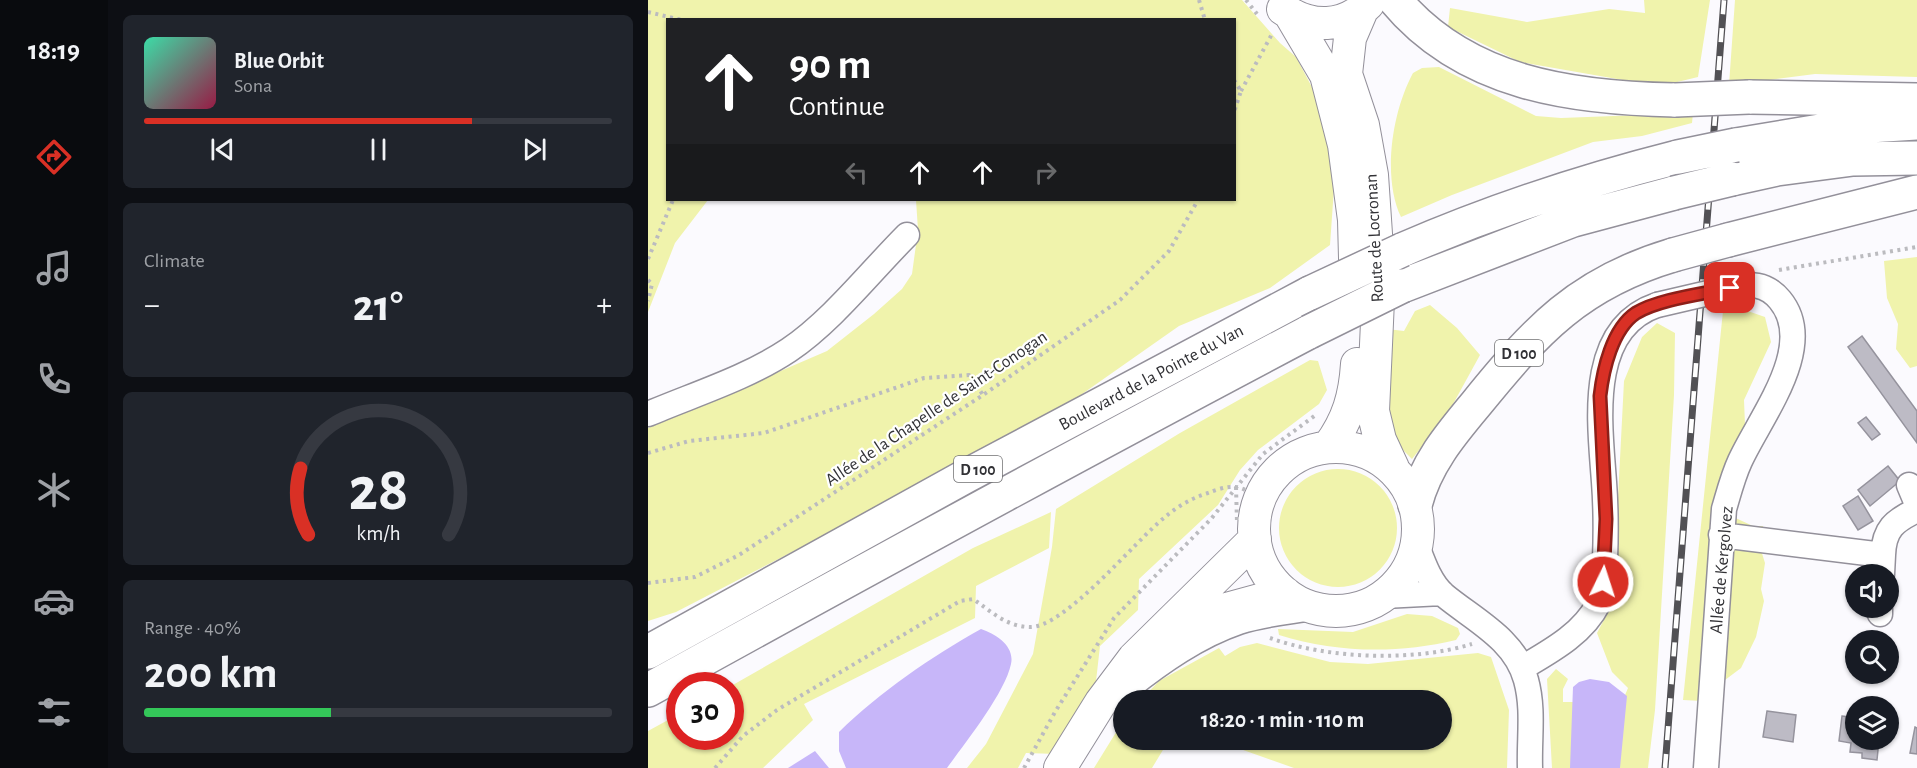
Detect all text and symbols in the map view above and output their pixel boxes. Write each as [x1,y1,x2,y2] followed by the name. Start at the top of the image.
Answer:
[28,37,80,64] text: 18:19
[690,42,768,120] icon: ahead
[789,44,871,86] text: 90 m
[234,50,324,72] text: Blue Orbit
[234,76,272,96] text: Sona
[789,93,885,120] text: Continue
[206,133,239,166] icon: previous
[362,133,395,166] icon: pause
[518,133,551,166] icon: next
[33,136,75,178] icon: directions
[840,156,873,189] icon: left
[903,156,936,189] icon: ahead
[966,156,999,189] icon: ahead
[1029,156,1062,189] icon: right
[1363,173,1387,303] street label: Route de Locronan
[33,247,75,289] icon: music
[144,251,205,271] text: Climate
[1704,262,1755,313] pin
[1713,271,1746,304] icon: arrive
[353,284,403,329] text: 21°
[144,289,160,322] text: −
[596,289,612,322] text: +
[1056,322,1247,434] street label: Boulevard de la Pointe du Van
[822,328,1051,490] street label: Allée de la Chapelle de Saint-Conogan
[1495,340,1543,366] road number: D 100
[33,358,75,400] icon: phone
[954,456,1002,482] road number: D 100
[348,459,408,521] text: 28
[33,469,75,511] icon: climate
[1707,505,1737,635] street label: Allée de Kergolvez
[356,524,400,545] text: km/h
[1571,550,1635,614] position arrow
[1845,564,1899,750] map controls
[1845,564,1899,618] button: sound
[33,580,75,622] icon: car
[144,618,241,638] text: Range · 40%
[1845,630,1899,684] button: search
[144,651,277,696] text: 200 km
[666,672,744,750] speed limit sign: 30
[33,691,75,733] icon: filters
[1845,696,1899,750] button: layers
[1201,709,1364,731] text: 18:20 · 1 min · 110 m

